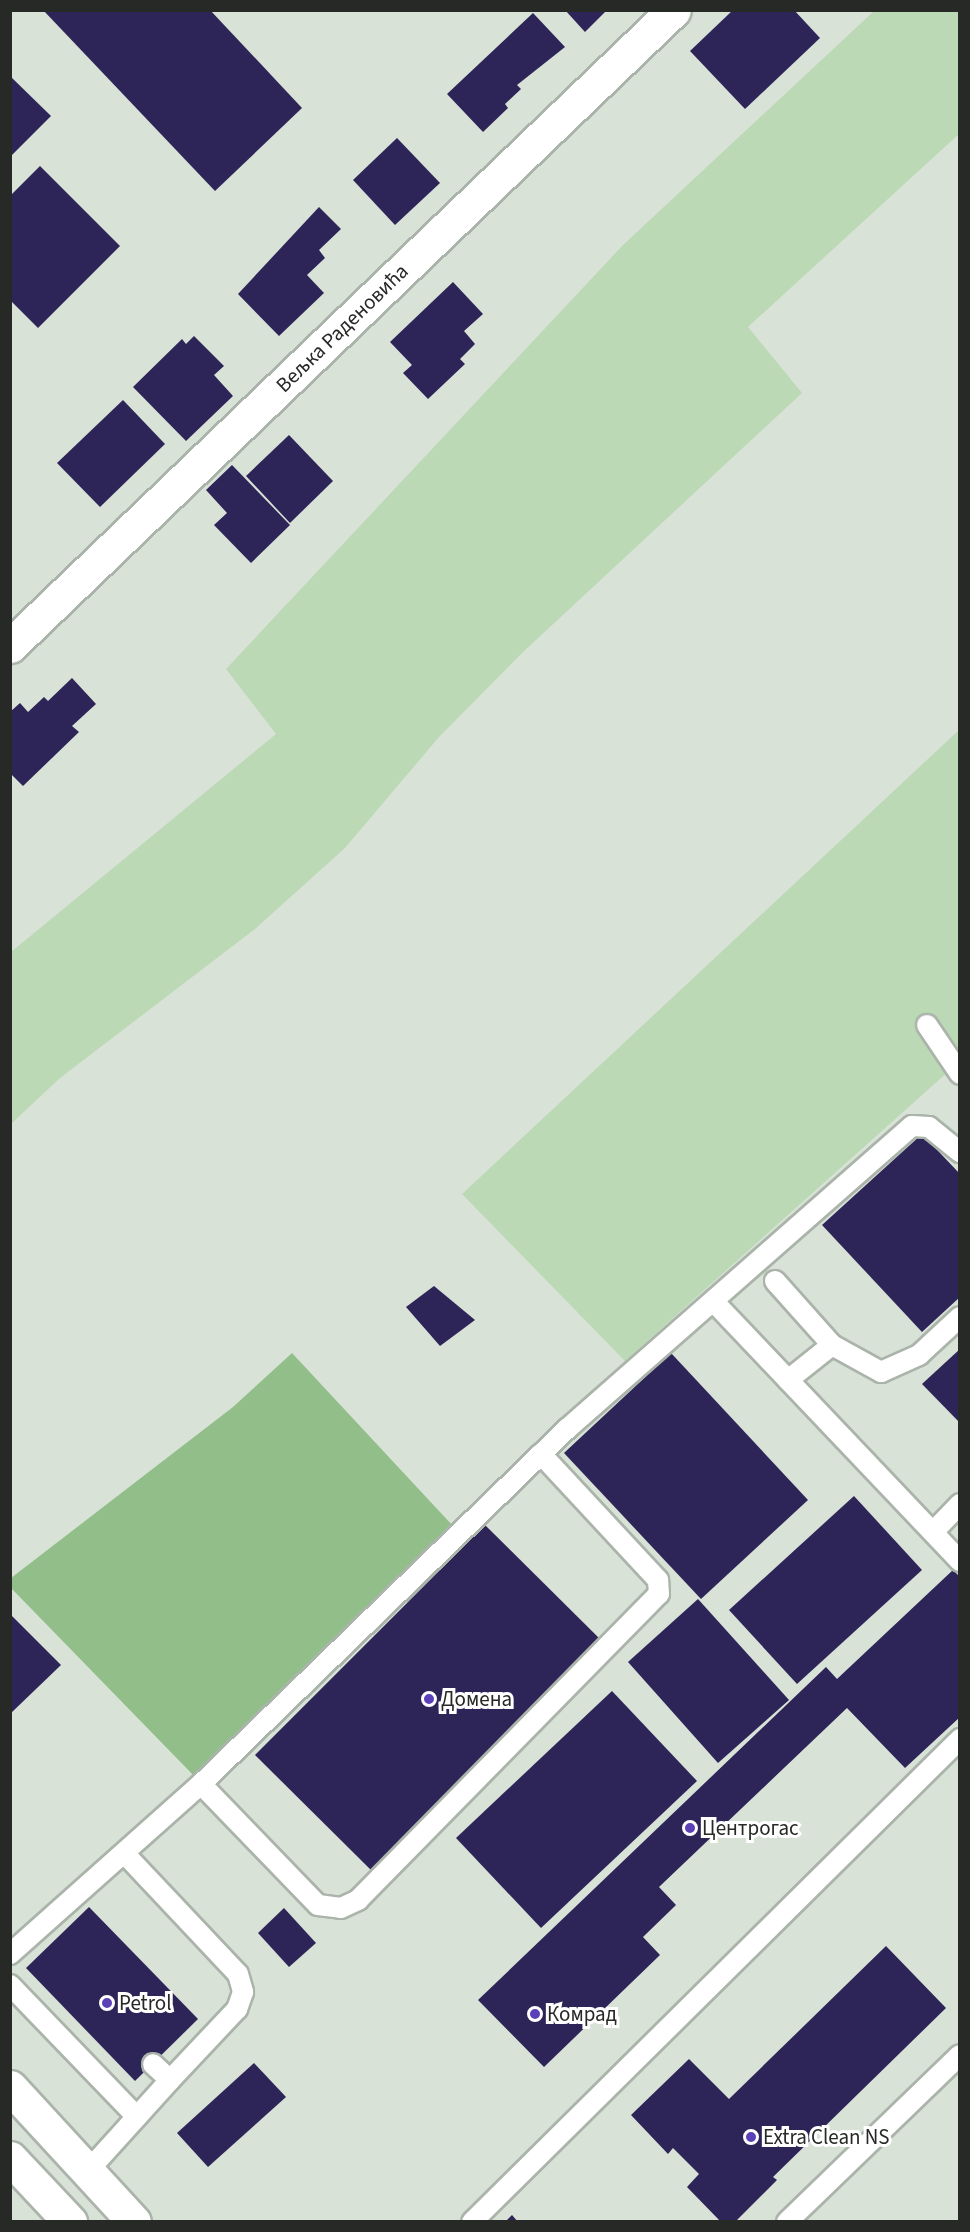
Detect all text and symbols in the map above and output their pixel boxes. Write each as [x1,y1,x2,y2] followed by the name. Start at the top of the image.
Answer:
[271,259,413,397] street label: Вељка Раденовића
[441,1686,512,1712] place label: Домена
[422,1692,436,1706] marker: Домена
[702,1815,799,1841] place label: Центрогас
[683,1821,697,1835] marker: Центрогас
[119,1990,172,2016] place label: Petrol
[100,1996,114,2010] marker: Petrol
[547,2001,617,2027] place label: Комрад
[528,2007,542,2021] marker: Комрад
[763,2124,889,2150] place label: Extra Clean NS
[744,2130,758,2144] marker: Extra Clean NS

